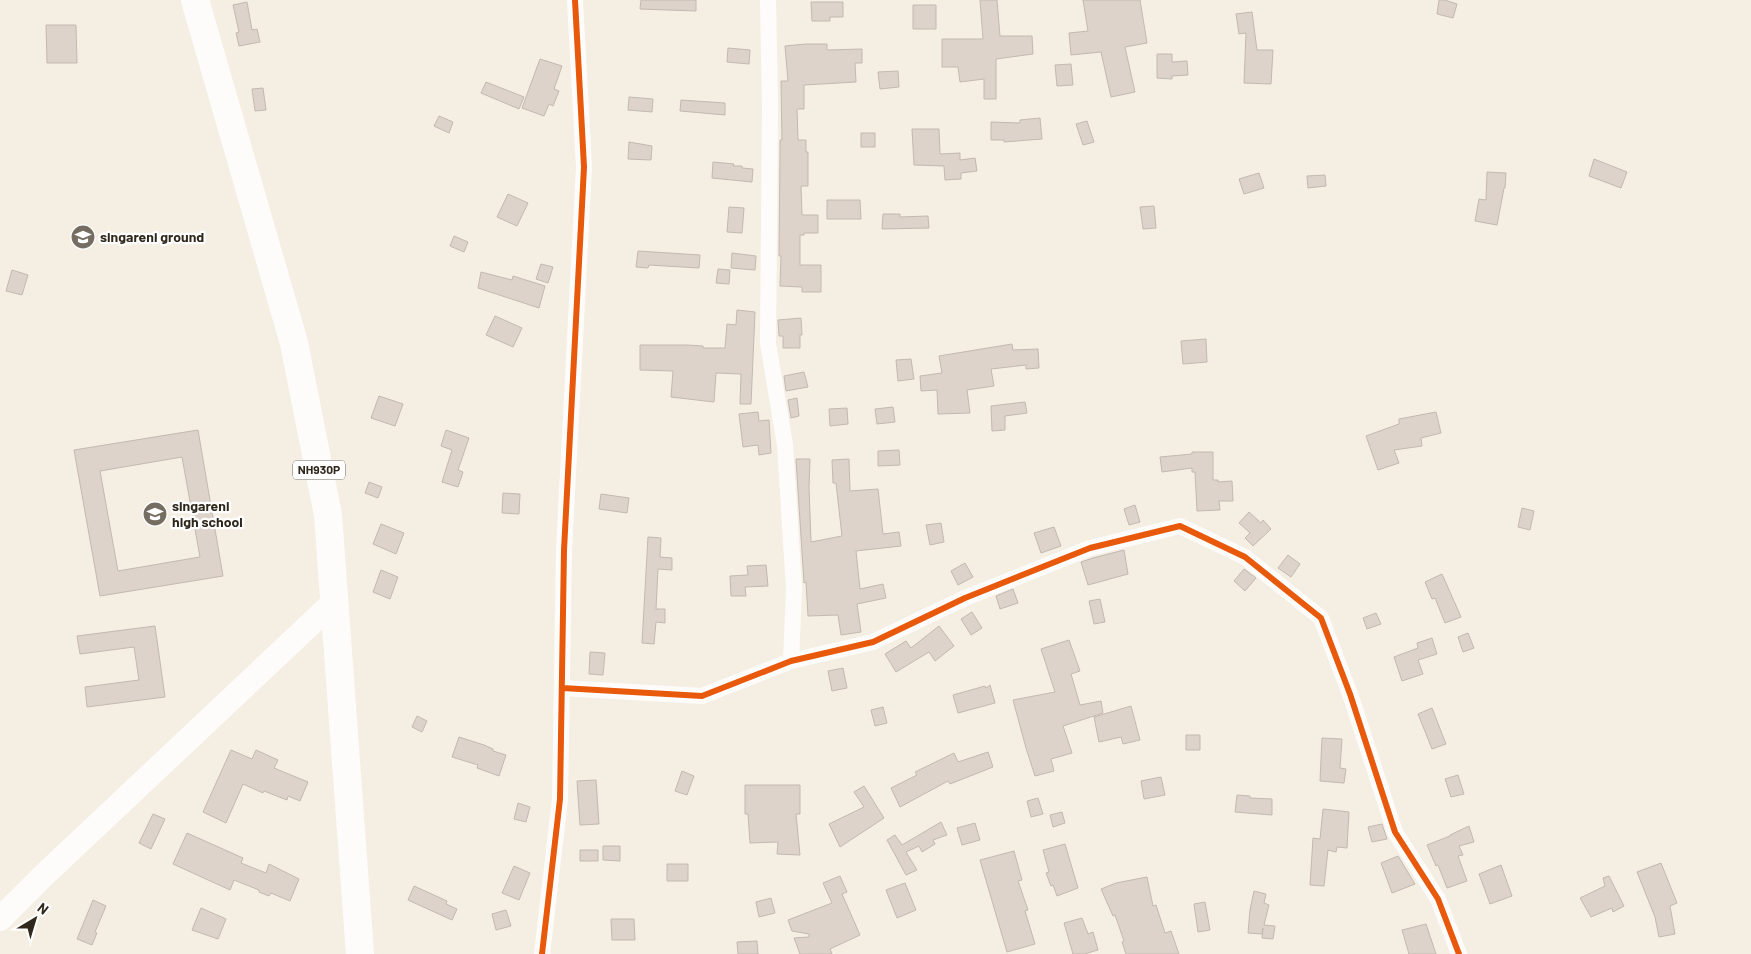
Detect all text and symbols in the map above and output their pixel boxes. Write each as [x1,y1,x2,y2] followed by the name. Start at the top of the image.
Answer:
[70,224,96,250] school or university icon: singareni ground
[100,228,204,245] place label: singareni ground
[293,460,345,480] road number: NH930P
[172,497,243,530] place label: singareni high school
[142,501,168,527] school or university icon: singareni high school
[10,894,60,944] north arrow
[34,899,52,918] text: N

